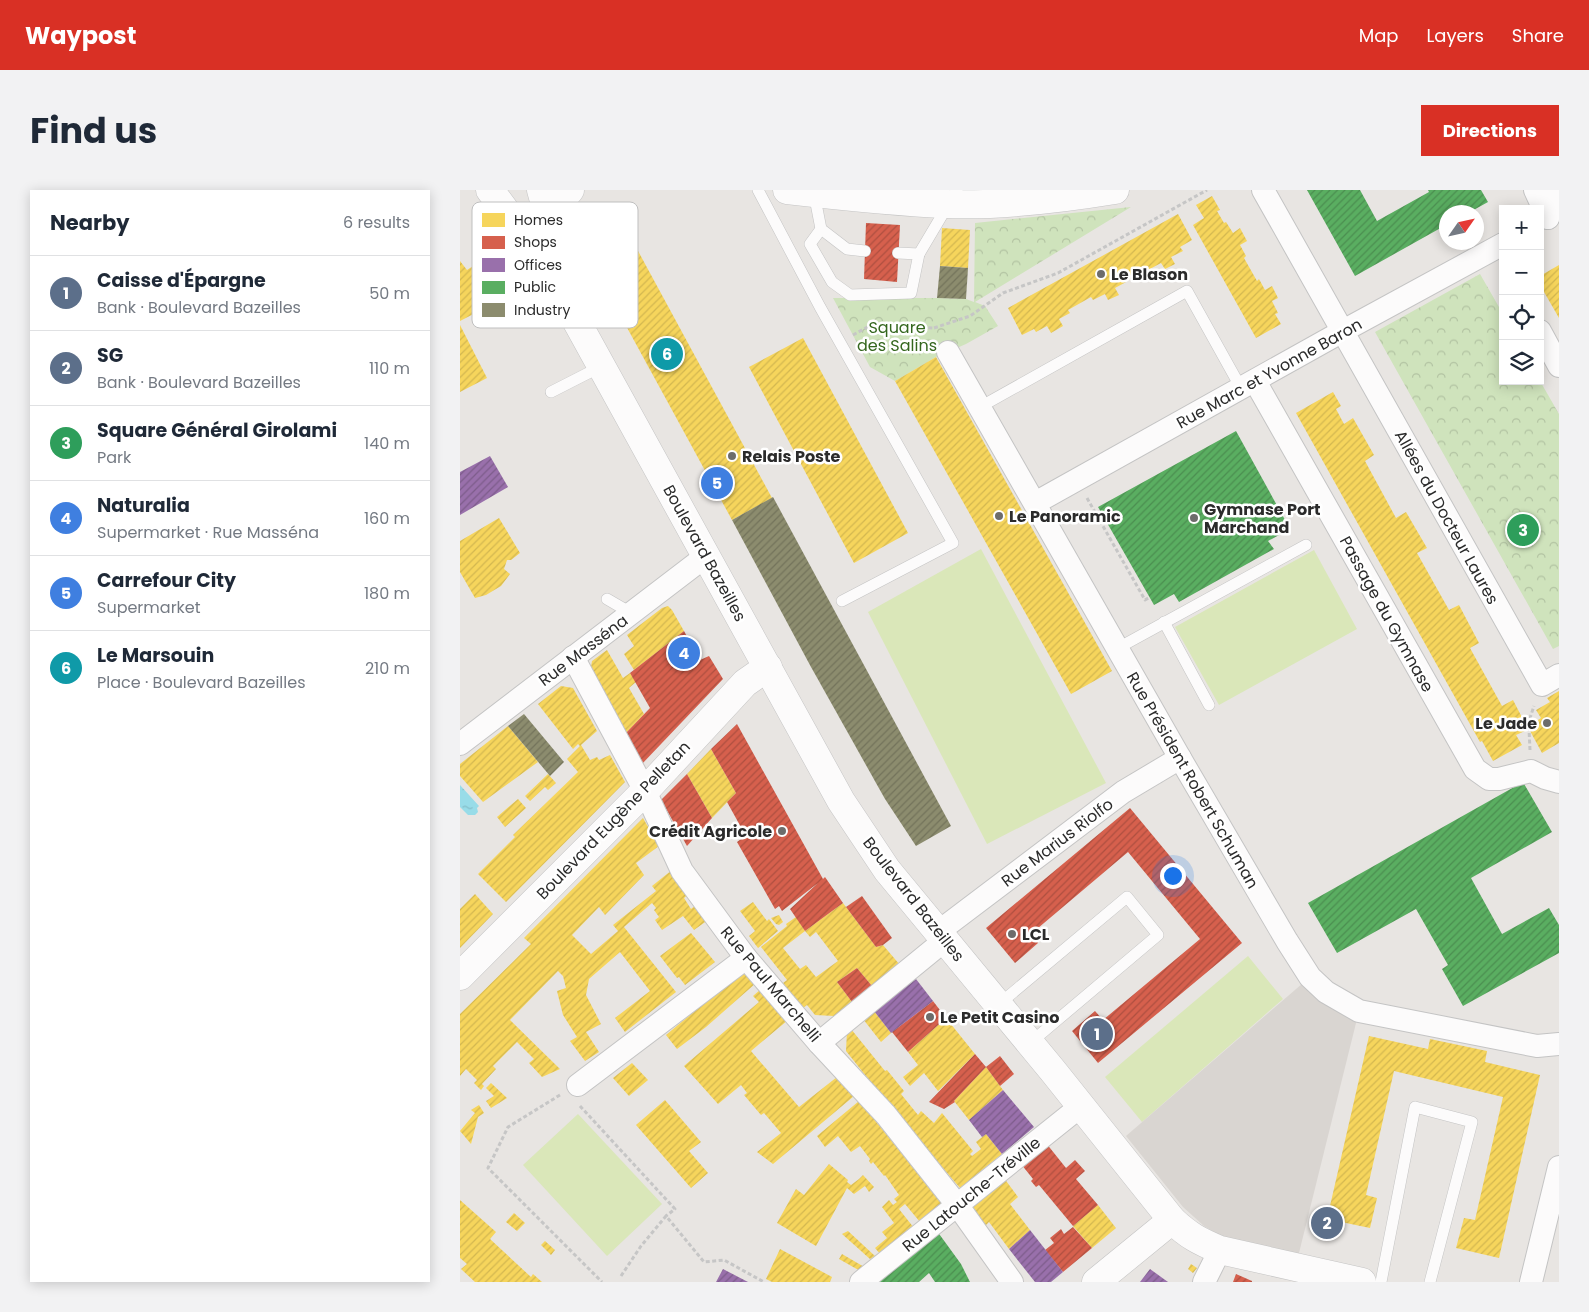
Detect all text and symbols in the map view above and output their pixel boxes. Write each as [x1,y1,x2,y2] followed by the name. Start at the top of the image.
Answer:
[25,19,136,52] text: Waypost
[1359,23,1399,48] text: Map
[1427,23,1484,48] text: Layers
[1512,23,1564,48] text: Share
[1421,105,1559,156] button: Directions
[30,106,157,155] text: Find us
[472,202,638,328] legend
[1439,205,1484,250] north arrow
[1499,205,1544,385] map controls
[1499,205,1544,250] button: +
[50,208,130,237] text: Nearby
[514,210,563,230] text: Homes
[343,211,410,234] text: 6 results
[514,232,557,252] text: Shops
[1499,250,1544,295] button: −
[514,255,562,275] text: Offices
[1111,263,1188,286] place label: Le Blason
[97,267,266,294] text: Caisse d'Épargne
[1095,268,1107,280] marker: Le Blason
[514,277,556,297] text: Public
[63,282,69,305] text: 1
[369,282,410,305] text: 50 m
[1499,295,1544,340] button: locate
[97,296,301,319] text: Bank · Boulevard Bazeilles
[514,300,570,320] text: Industry
[1172,313,1366,434] street label: Rue Marc et Yvonne Baron
[857,316,937,357] park label: Square des Salins
[651,335,683,373] pin: 6
[1499,340,1544,385] button: layers
[97,342,123,369] text: SG
[61,357,71,380] text: 2
[369,357,410,380] text: 110 m
[97,371,301,394] text: Bank · Boulevard Bazeilles
[97,417,337,444] text: Square Général Girolami
[1389,426,1504,609] street label: Allées du Docteur Laures
[61,432,71,455] text: 3
[364,432,410,455] text: 140 m
[742,445,841,468] place label: Relais Poste
[97,446,131,469] text: Park
[726,450,738,462] marker: Relais Poste
[701,464,733,502] pin: 5
[657,481,752,626] street label: Boulevard Bazeilles
[97,492,190,519] text: Naturalia
[1204,498,1321,539] place label: Gymnase Port Marchand
[1009,505,1121,528] place label: Le Panoramic
[61,507,71,530] text: 4
[364,507,410,530] text: 160 m
[993,510,1005,522] marker: Le Panoramic
[1507,511,1539,549] pin: 3
[1188,512,1200,524] marker: Gymnase Port Marchand
[97,521,319,544] text: Supermarket · Rue Masséna
[1334,532,1439,697] street label: Passage du Gymnase
[97,567,236,594] text: Carrefour City
[61,582,71,605] text: 5
[364,582,410,605] text: 180 m
[97,596,201,619] text: Supermarket
[534,609,633,692] street label: Rue Masséna
[668,634,700,672] pin: 4
[97,642,214,669] text: Le Marsouin
[61,657,71,680] text: 6
[365,657,410,680] text: 210 m
[1121,668,1264,893] street label: Rue Président Robert Schuman
[97,671,305,694] text: Place · Boulevard Bazeilles
[1475,712,1537,735] place label: Le Jade
[1541,717,1553,729] marker: Le Jade
[531,736,695,905] street label: Boulevard Eugène Pelletan
[997,793,1118,892] street label: Rue Marius Riolfo
[649,820,772,843] place label: Crédit Agricole
[776,825,788,837] marker: Crédit Agricole
[857,832,970,967] street label: Boulevard Bazeilles
[1160,863,1186,889] your location
[715,921,826,1047] street label: Rue Paul Marchelli
[1022,923,1050,946] place label: LCL
[1006,928,1018,940] marker: LCL
[940,1006,1060,1029] place label: Le Petit Casino
[924,1011,936,1023] marker: Le Petit Casino
[1081,1015,1113,1053] pin: 1
[897,1131,1045,1257] street label: Rue Latouche-Tréville
[1311,1204,1343,1242] pin: 2

